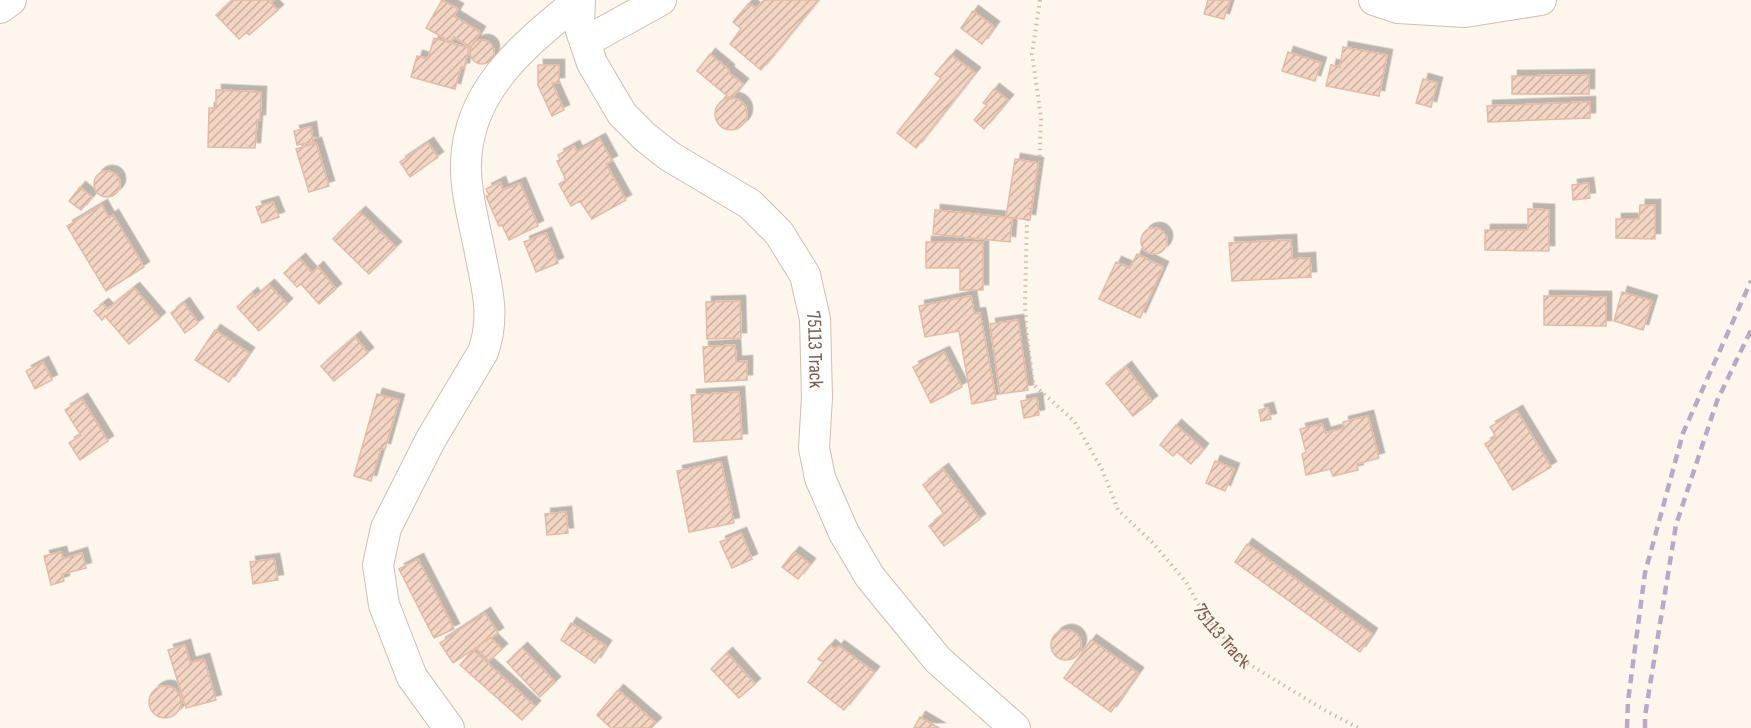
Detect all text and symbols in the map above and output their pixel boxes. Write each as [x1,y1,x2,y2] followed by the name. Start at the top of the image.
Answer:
[801,309,828,389] street label: 75113 Track
[1187,600,1254,675] street label: 75113 Track

